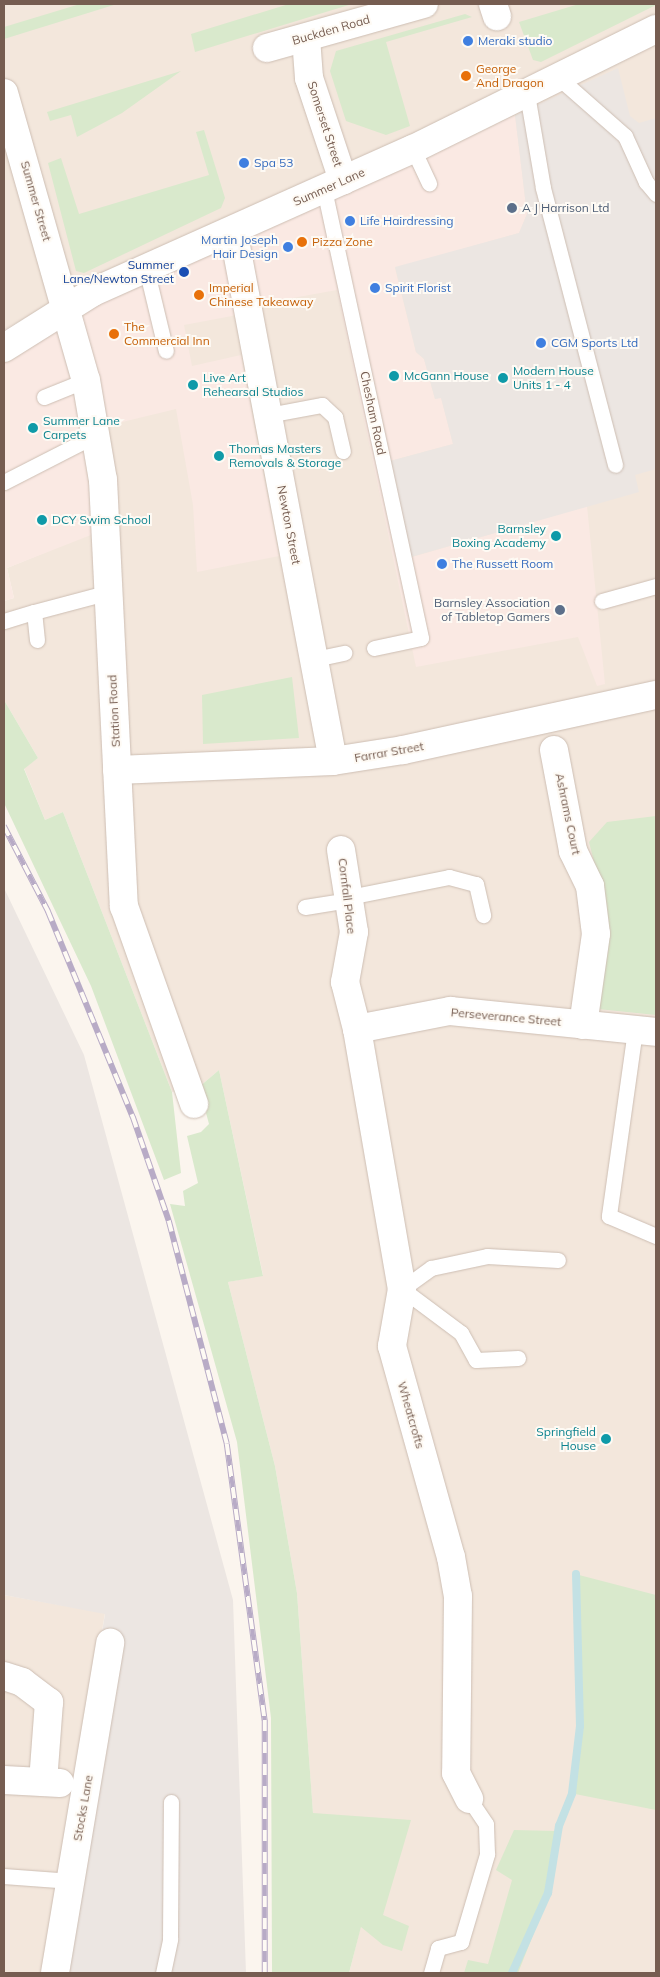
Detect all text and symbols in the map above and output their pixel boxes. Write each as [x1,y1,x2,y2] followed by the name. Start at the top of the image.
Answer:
[290,12,372,48] street label: Buckden Road
[478,34,552,48] place label: Meraki studio
[462,35,474,47] marker: Meraki studio
[476,62,544,90] place label: George And Dragon
[460,70,472,82] marker: George And Dragon
[304,80,346,168] street label: Somerset Street
[254,156,293,170] place label: Spa 53
[238,157,250,169] marker: Spa 53
[18,159,54,243] street label: Summer Street
[291,165,367,209] street label: Summer Lane
[522,201,610,215] place label: A J Harrison Ltd
[506,202,518,214] marker: A J Harrison Ltd
[360,214,454,228] place label: Life Hairdressing
[344,215,356,227] marker: Life Hairdressing
[201,233,278,261] place label: Martin Joseph Hair Design
[312,235,373,249] place label: Pizza Zone
[296,236,308,248] marker: Pizza Zone
[282,241,294,253] marker: Martin Joseph Hair Design
[63,258,174,286] place label: Summer Lane/Newton Street
[178,266,190,278] marker: Summer Lane/Newton Street
[209,281,313,309] place label: Imperial Chinese Takeaway
[385,281,451,295] place label: Spirit Florist
[369,282,381,294] marker: Spirit Florist
[193,289,205,301] marker: Imperial Chinese Takeaway
[124,320,210,348] place label: The Commercial Inn
[108,328,120,340] marker: The Commercial Inn
[551,336,638,350] place label: CGM Sports Ltd
[535,337,547,349] marker: CGM Sports Ltd
[513,364,594,392] place label: Modern House Units 1 - 4
[404,369,489,383] place label: McGann House
[357,370,389,456] street label: Chesham Road
[388,370,400,382] marker: McGann House
[203,371,303,399] place label: Live Art Rehearsal Studios
[497,372,509,384] marker: Modern House Units 1 - 4
[187,379,199,391] marker: Live Art Rehearsal Studios
[43,414,120,442] place label: Summer Lane Carpets
[27,422,39,434] marker: Summer Lane Carpets
[229,442,341,470] place label: Thomas Masters Removals & Storage
[213,450,225,462] marker: Thomas Masters Removals & Storage
[274,484,304,566] street label: Newton Street
[52,513,151,527] place label: DCY Swim School
[36,514,48,526] marker: DCY Swim School
[452,522,546,550] place label: Barnsley Boxing Academy
[550,530,562,542] marker: Barnsley Boxing Academy
[452,557,553,571] place label: The Russett Room
[436,558,448,570] marker: The Russett Room
[434,596,550,624] place label: Barnsley Association of Tabletop Gamers
[554,604,566,616] marker: Barnsley Association of Tabletop Gamers
[105,675,123,747] street label: Station Road
[353,739,425,765] street label: Farrar Street
[552,772,584,856] street label: Ashrams Court
[335,857,359,935] street label: Cornfall Place
[450,1005,562,1029] street label: Perseverance Street
[395,1380,427,1450] street label: Wheatcrofts
[536,1425,596,1453] place label: Springfield House
[600,1433,612,1445] marker: Springfield House
[70,1774,96,1842] street label: Stocks Lane

